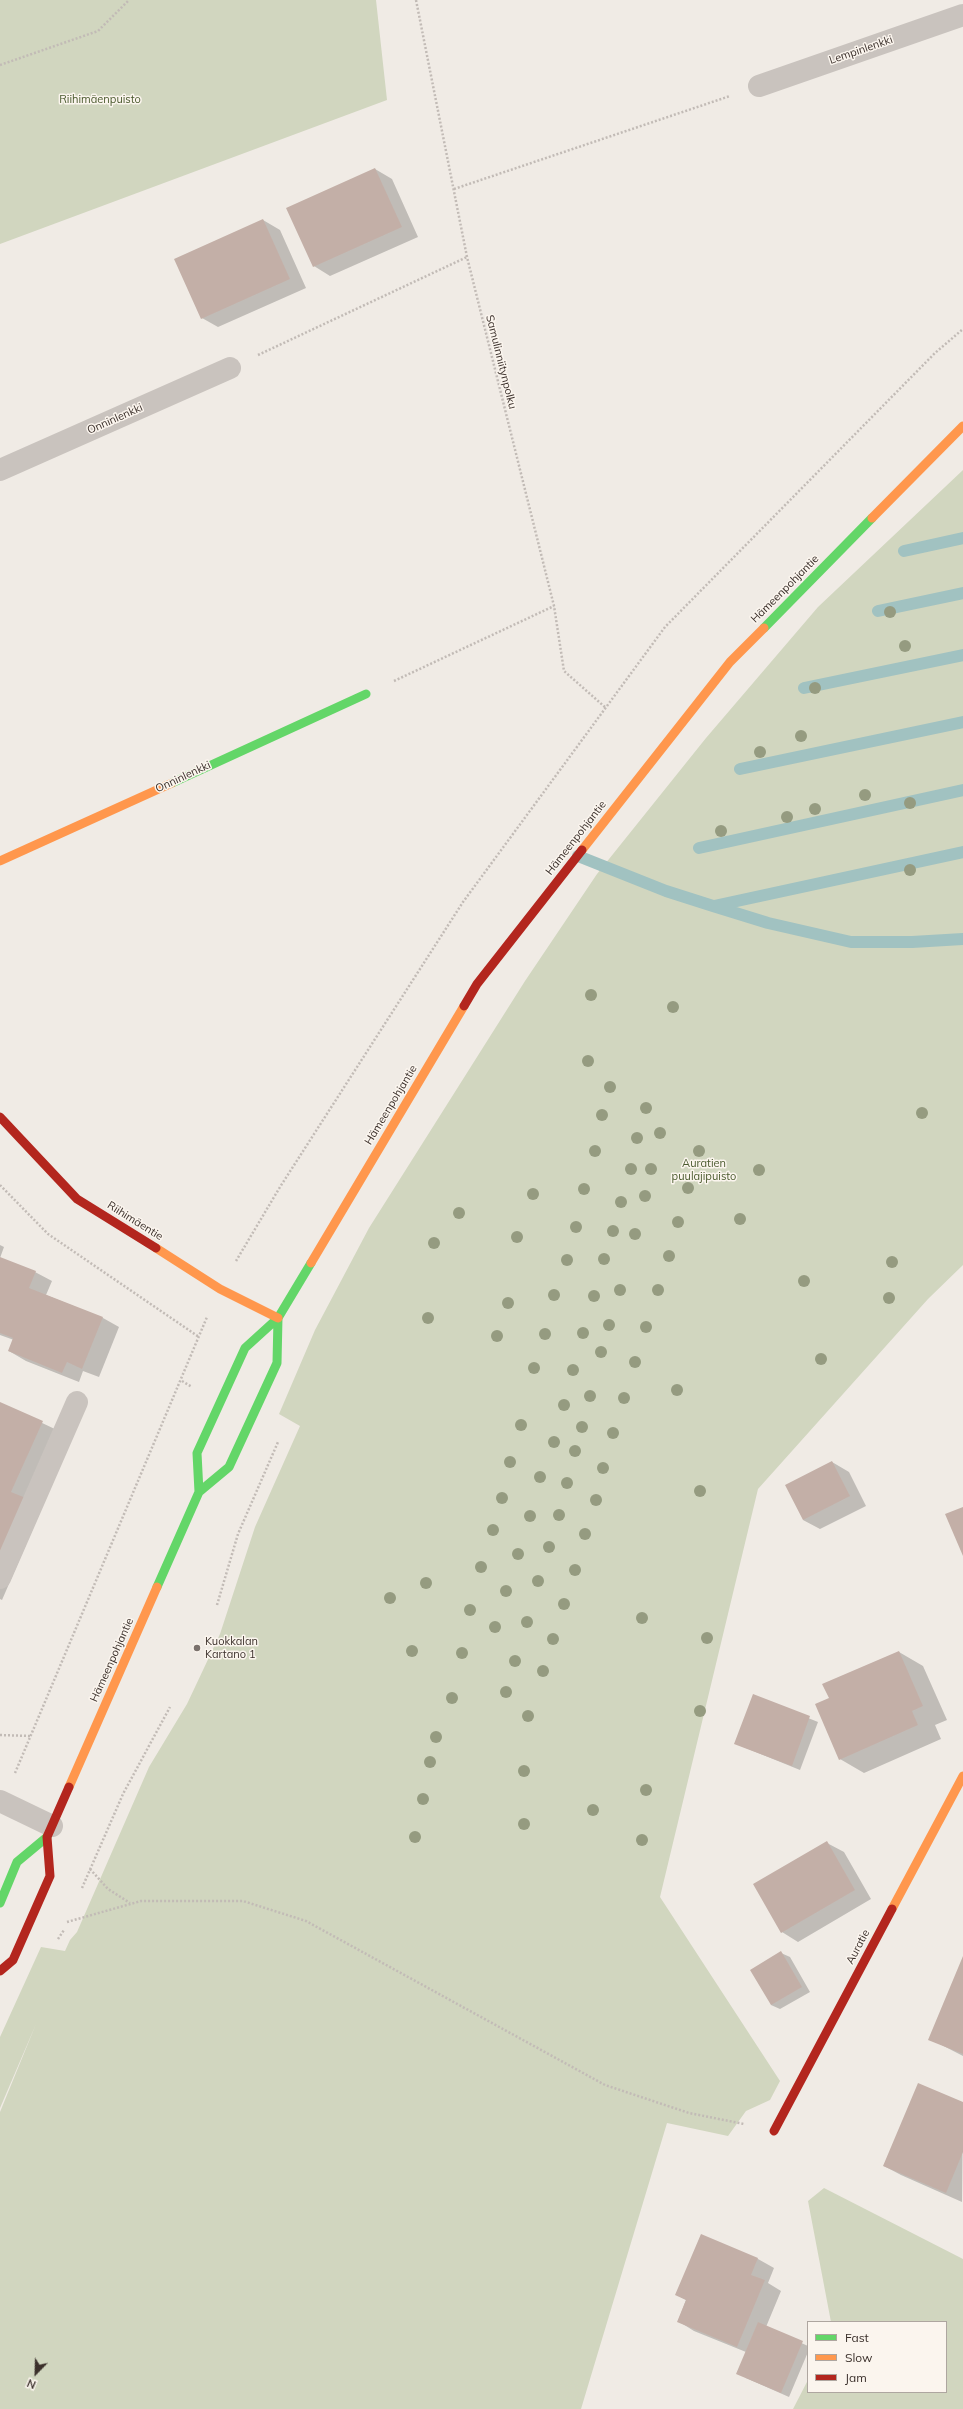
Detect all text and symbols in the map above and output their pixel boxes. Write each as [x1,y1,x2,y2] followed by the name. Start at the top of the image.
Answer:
[828,33,894,67] street label: Lempinlenkki
[59,93,141,107] park label: Riihimäenpuisto
[483,314,519,410] street label: Samulinniitynpolku
[85,401,145,437] street label: Onninlenkki
[748,552,822,626] street label: Hämeenpohjantie
[153,758,213,796] street label: Onninlenkki
[543,798,609,878] street label: Hämeenpohjantie
[362,1063,420,1147] street label: Hämeenpohjantie
[672,1157,736,1183] park label: Auratien puulajipuisto
[105,1199,165,1243] street label: Riihimäentie
[88,1616,136,1704] street label: Hämeenpohjantie
[205,1635,258,1661] place label: Kuokkalan Kartano 1
[192,1643,202,1653] marker: Kuokkalan Kartano 1
[843,1927,873,1967] street label: Auratie
[807,2321,947,2393] legend
[845,2330,869,2345] text: Fast
[845,2350,873,2365] text: Slow
[16,2353,56,2393] north arrow
[845,2370,867,2385] text: Jam
[25,2376,38,2392] text: N

